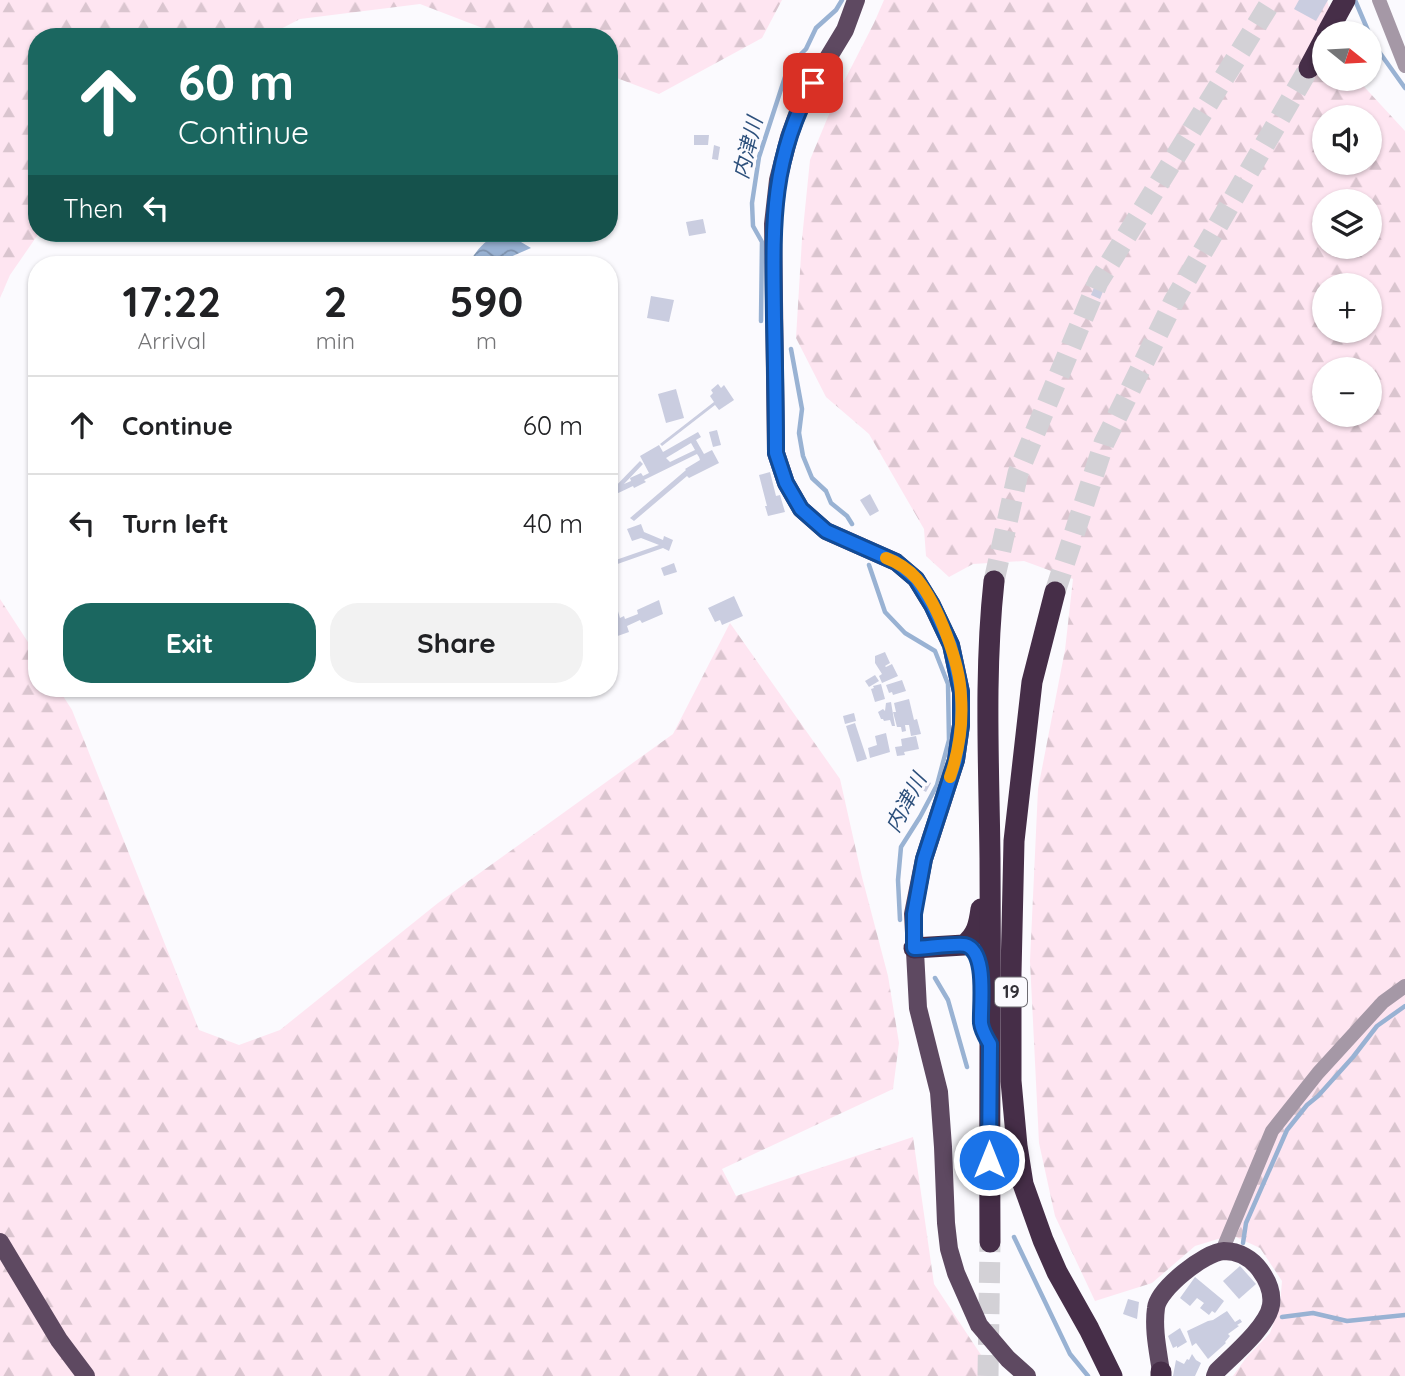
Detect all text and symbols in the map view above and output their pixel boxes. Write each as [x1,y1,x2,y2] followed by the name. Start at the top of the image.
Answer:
[1312,21,1382,91] north arrow
[1312,21,1382,427] map controls
[178,51,294,112] text: 60 m
[783,53,843,113] pin
[63,56,154,147] icon: ahead
[794,64,832,102] icon: arrive
[1312,105,1382,175] button: sound
[178,112,309,152] text: Continue
[727,112,768,181] water label: 内津川
[137,189,175,227] icon: left
[1312,189,1382,259] button: layers
[63,192,123,225] text: Then
[1312,273,1382,343] button: +
[123,275,221,328] text: 17:22
[323,275,347,328] text: 2
[450,275,523,328] text: 590
[137,326,206,355] text: Arrival
[316,326,355,355] text: min
[476,326,497,355] text: m
[1312,357,1382,427] button: −
[63,406,101,444] icon: ahead
[122,409,233,442] text: Continue
[523,409,583,442] text: 60 m
[63,504,101,542] icon: left
[122,507,229,540] text: Turn left
[523,507,583,540] text: 40 m
[63,603,316,683] button: Exit
[330,603,583,683] button: Share
[879,767,932,836] water label: 内津川
[995,978,1027,1007] road number: 19
[952,1123,1026,1197] position arrow

